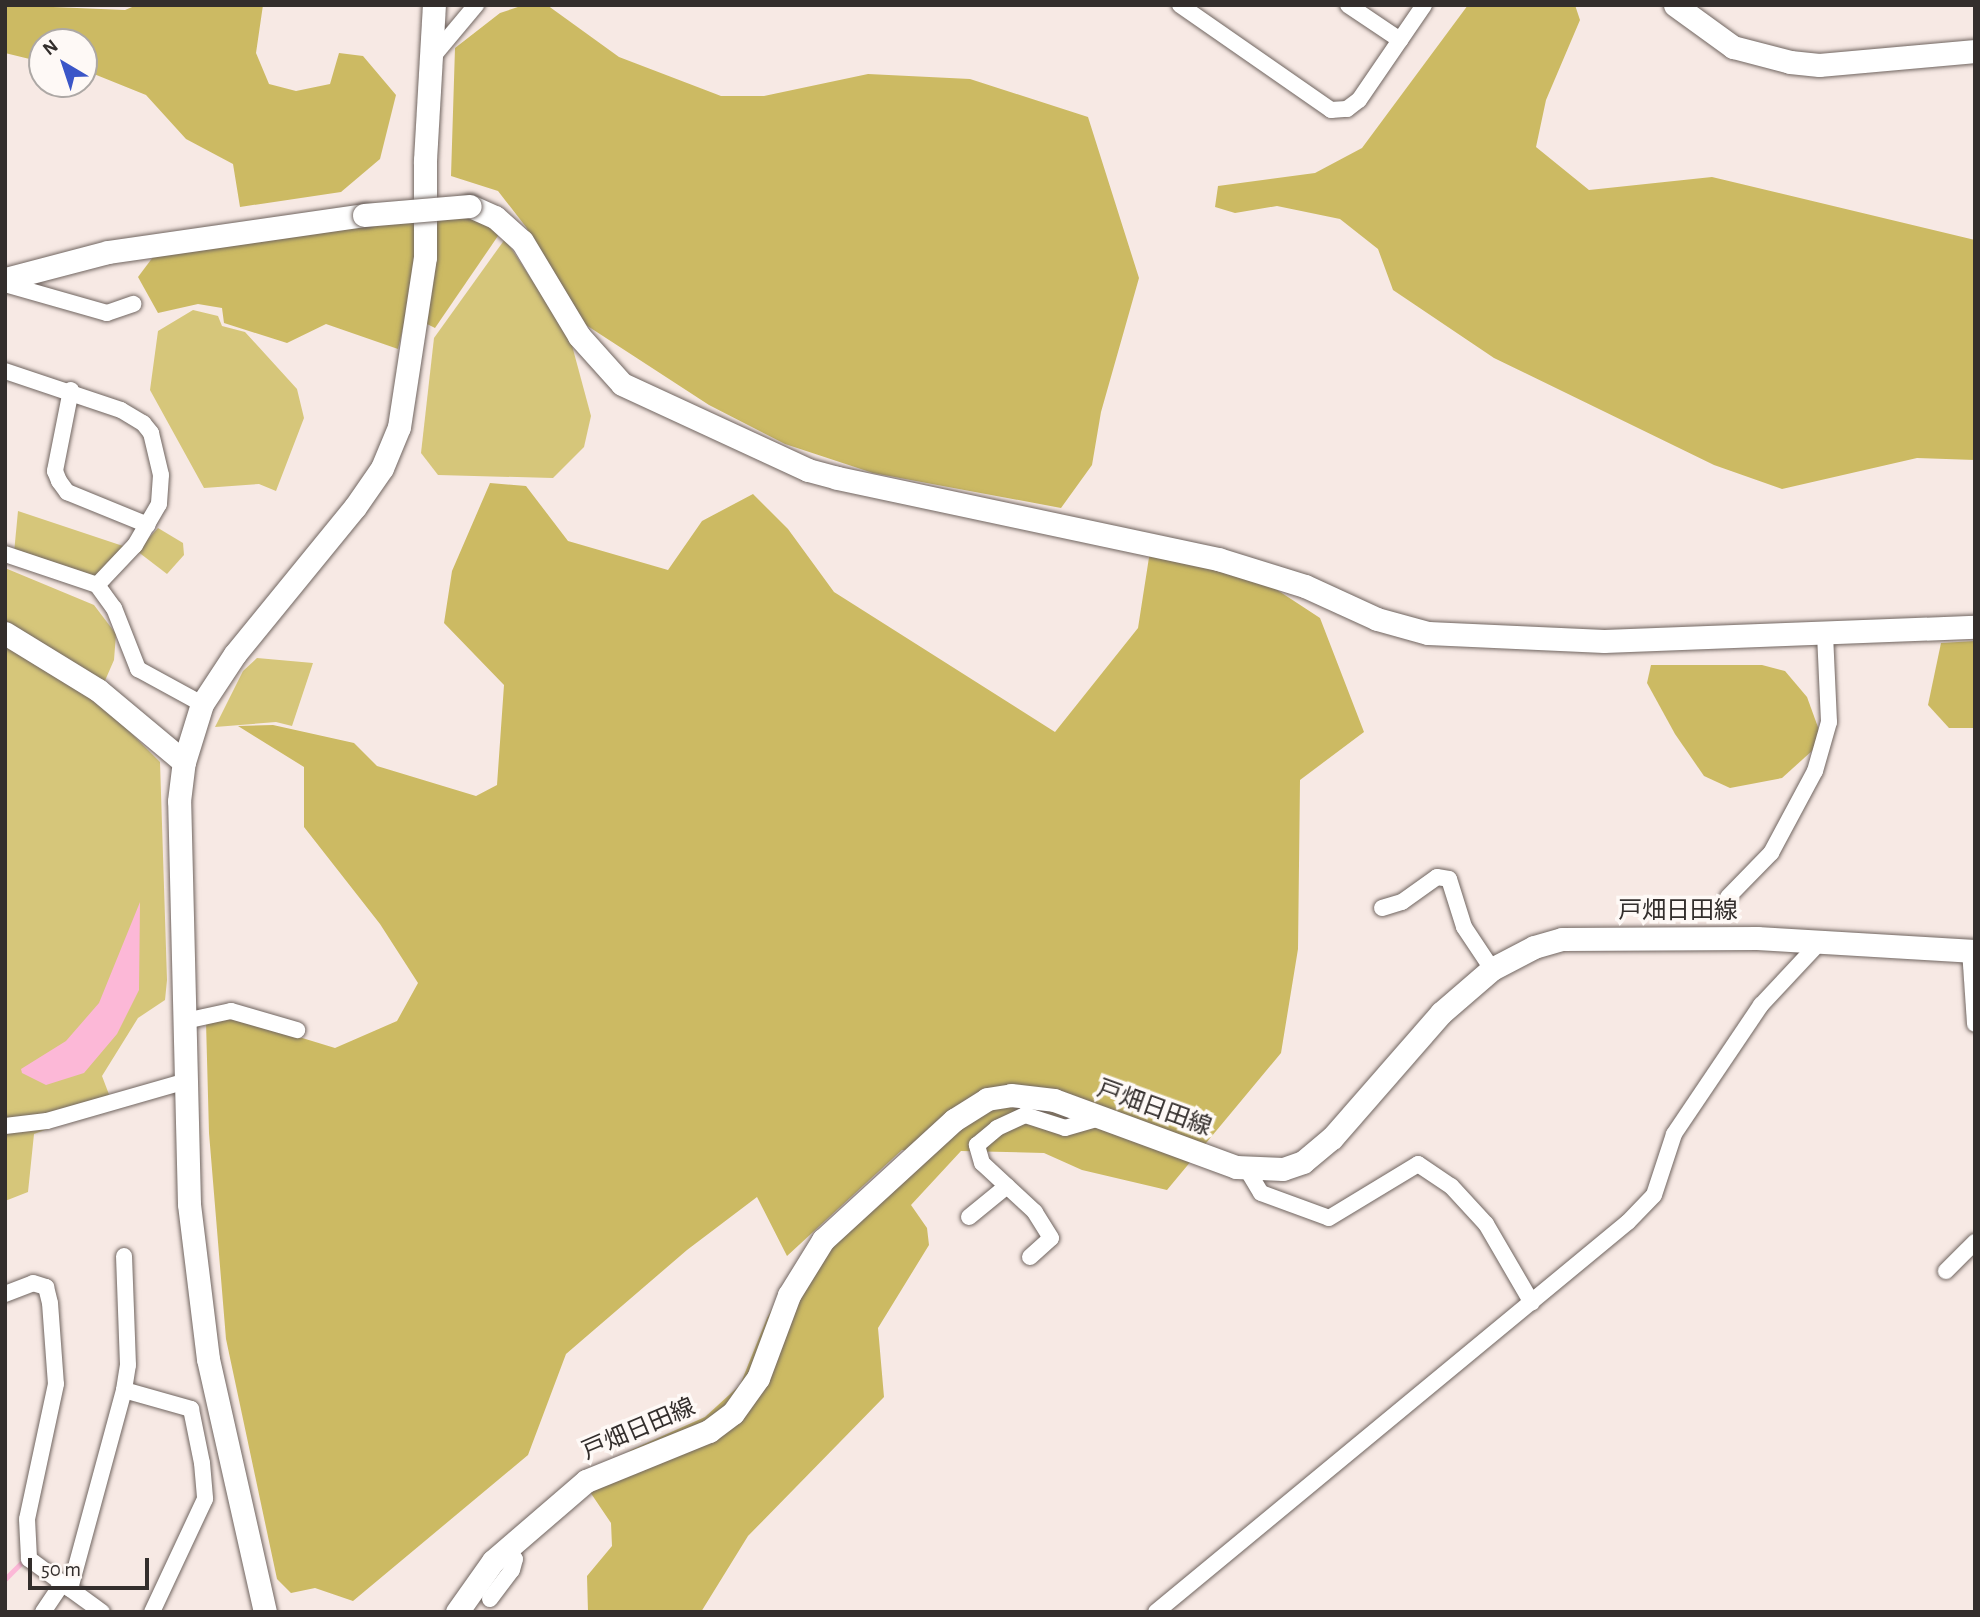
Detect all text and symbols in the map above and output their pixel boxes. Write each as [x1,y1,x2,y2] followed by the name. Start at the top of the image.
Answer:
[28,28,98,98] north arrow
[40,36,62,59] text: N
[1618,898,1738,926] street label: 戸畑日田線
[1093,1075,1215,1143] street label: 戸畑日田線
[578,1393,700,1467] street label: 戸畑日田線
[32,1544,152,1588] scale bar
[41,1559,81,1580] text: 50 m

